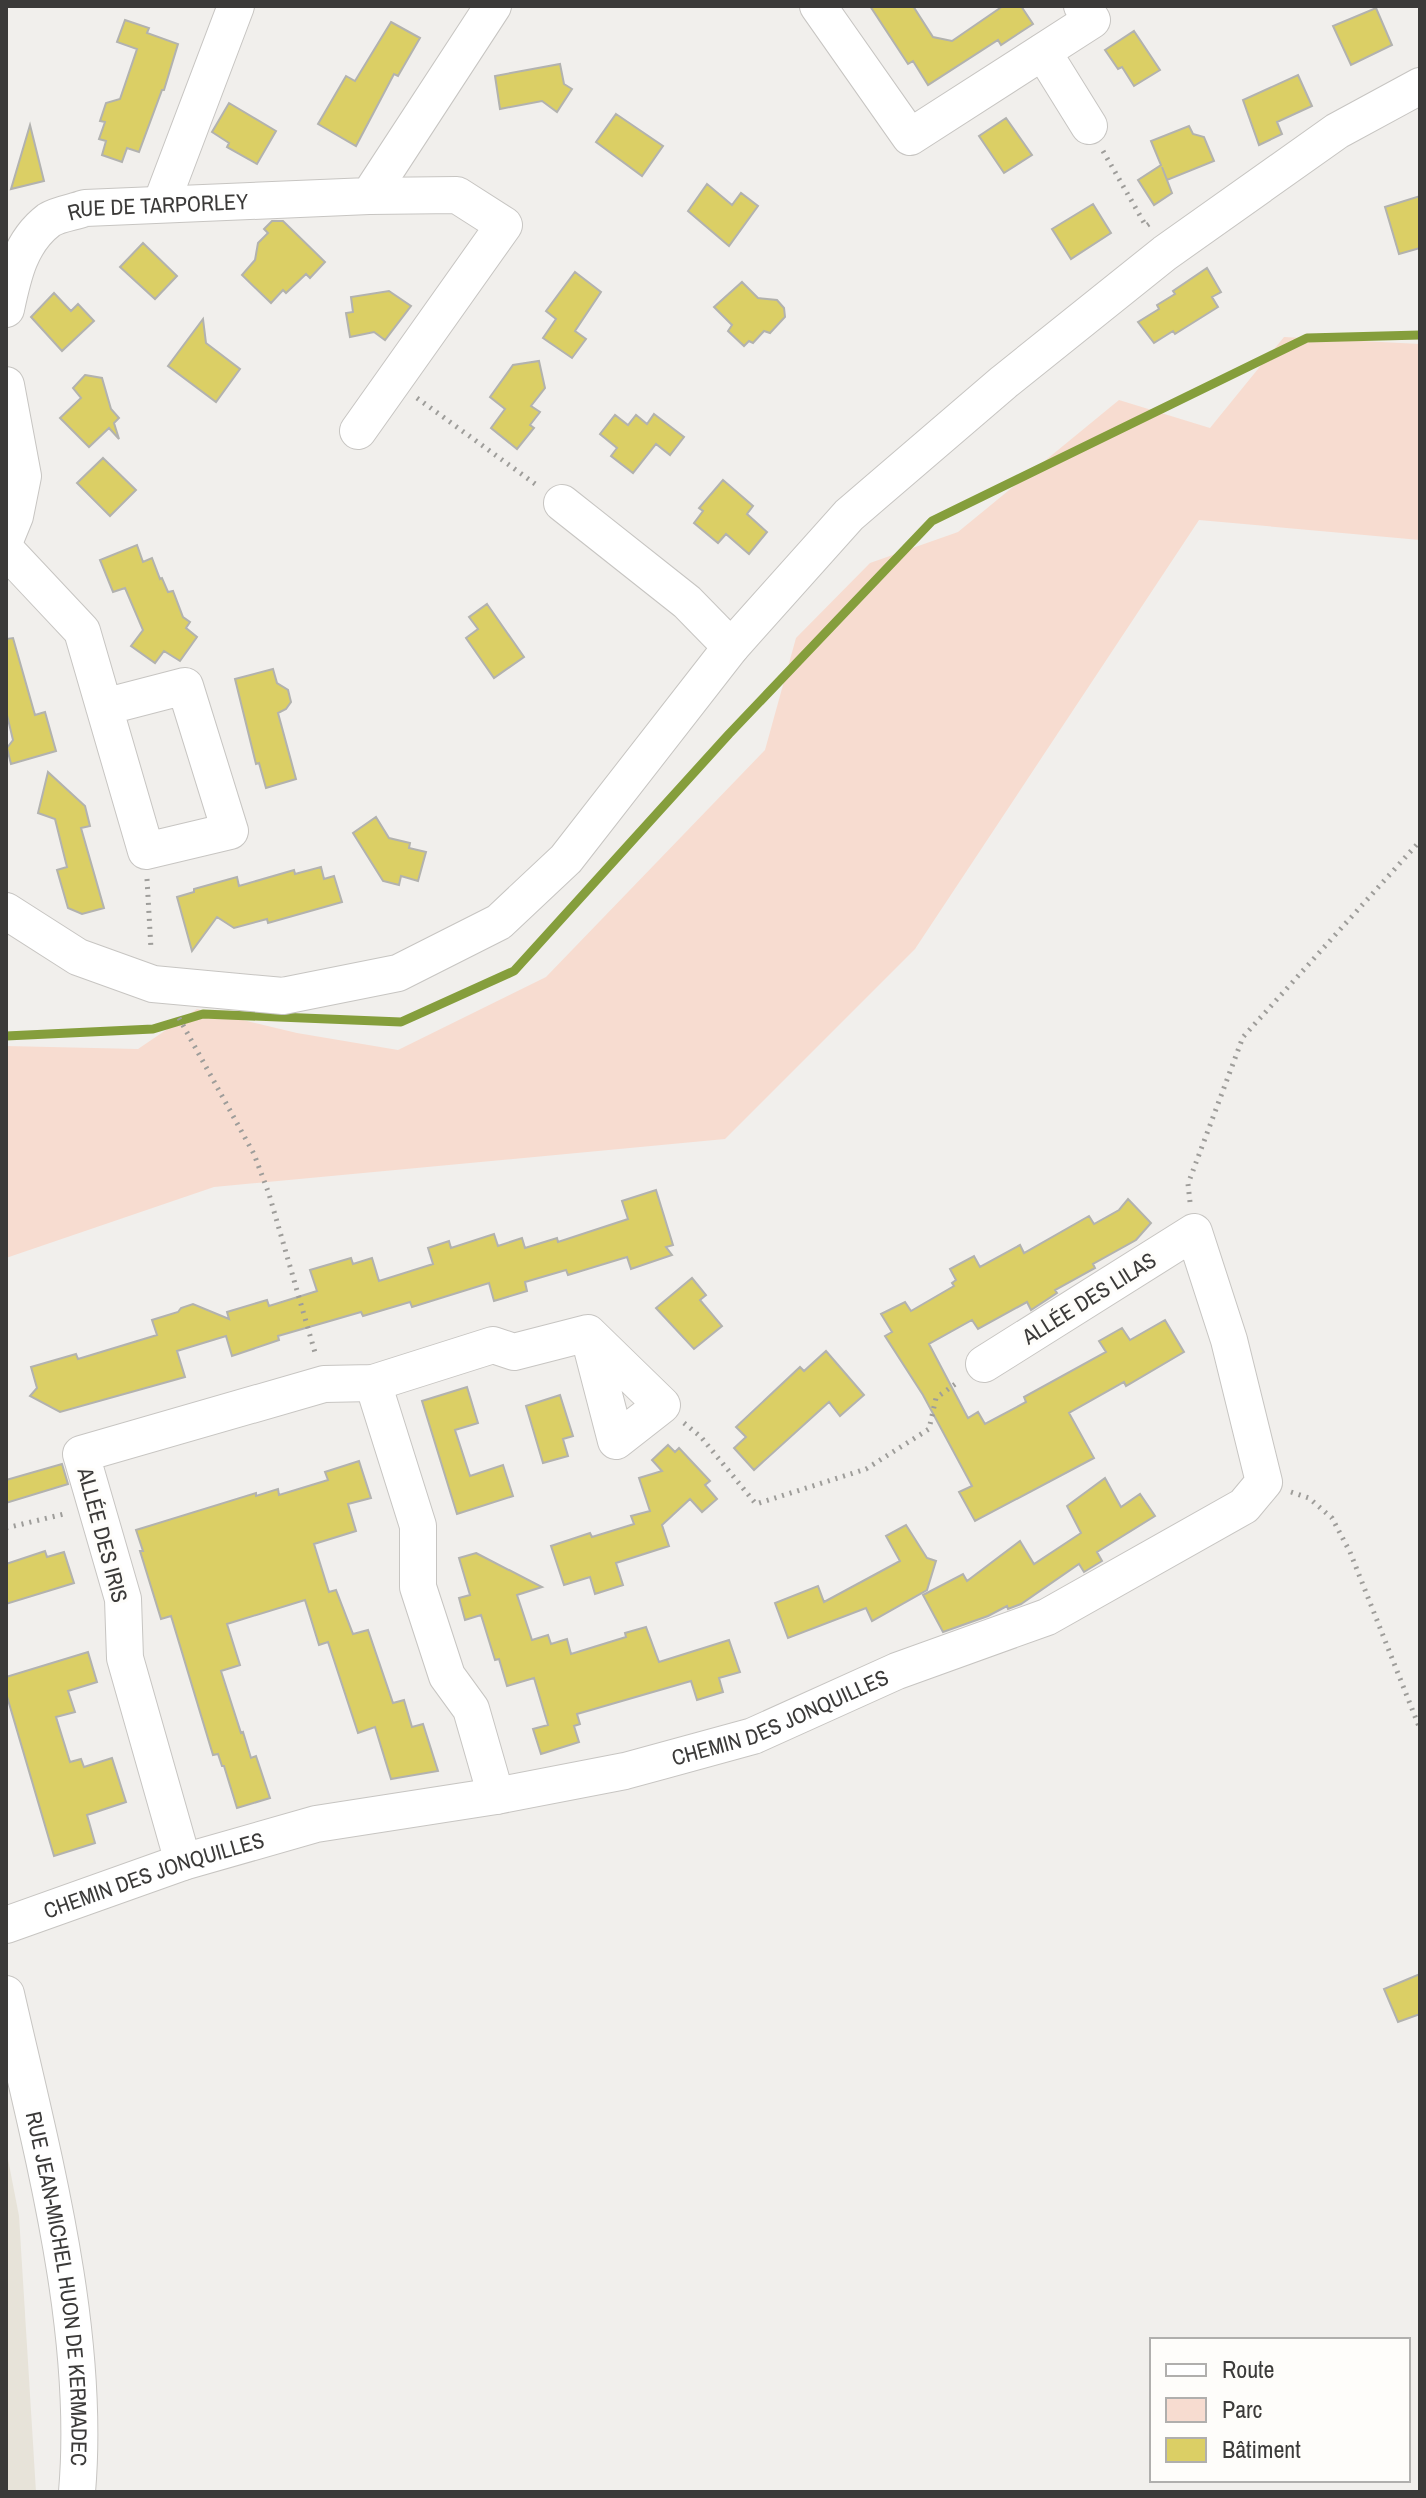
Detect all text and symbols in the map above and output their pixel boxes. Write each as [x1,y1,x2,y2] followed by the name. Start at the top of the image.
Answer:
[64,186,249,227] street label: RUE DE TARPORLEY
[1016,1245,1162,1352] street label: ALLÉE DES LILAS
[70,1463,135,1606] street label: ALLÉE DES IRIS
[668,1662,893,1773] street label: CHEMIN DES JONQUILLES
[39,1825,267,1926] street label: CHEMIN DES JONQUILLES
[19,2108,94,2467] street label: RUE JEAN-MICHEL HUON DE KERMADEC
[1150,2338,1410,2482] legend
[1222,2353,1275,2385] text: Route
[1222,2393,1263,2425] text: Parc
[1222,2433,1301,2465] text: Bâtiment

